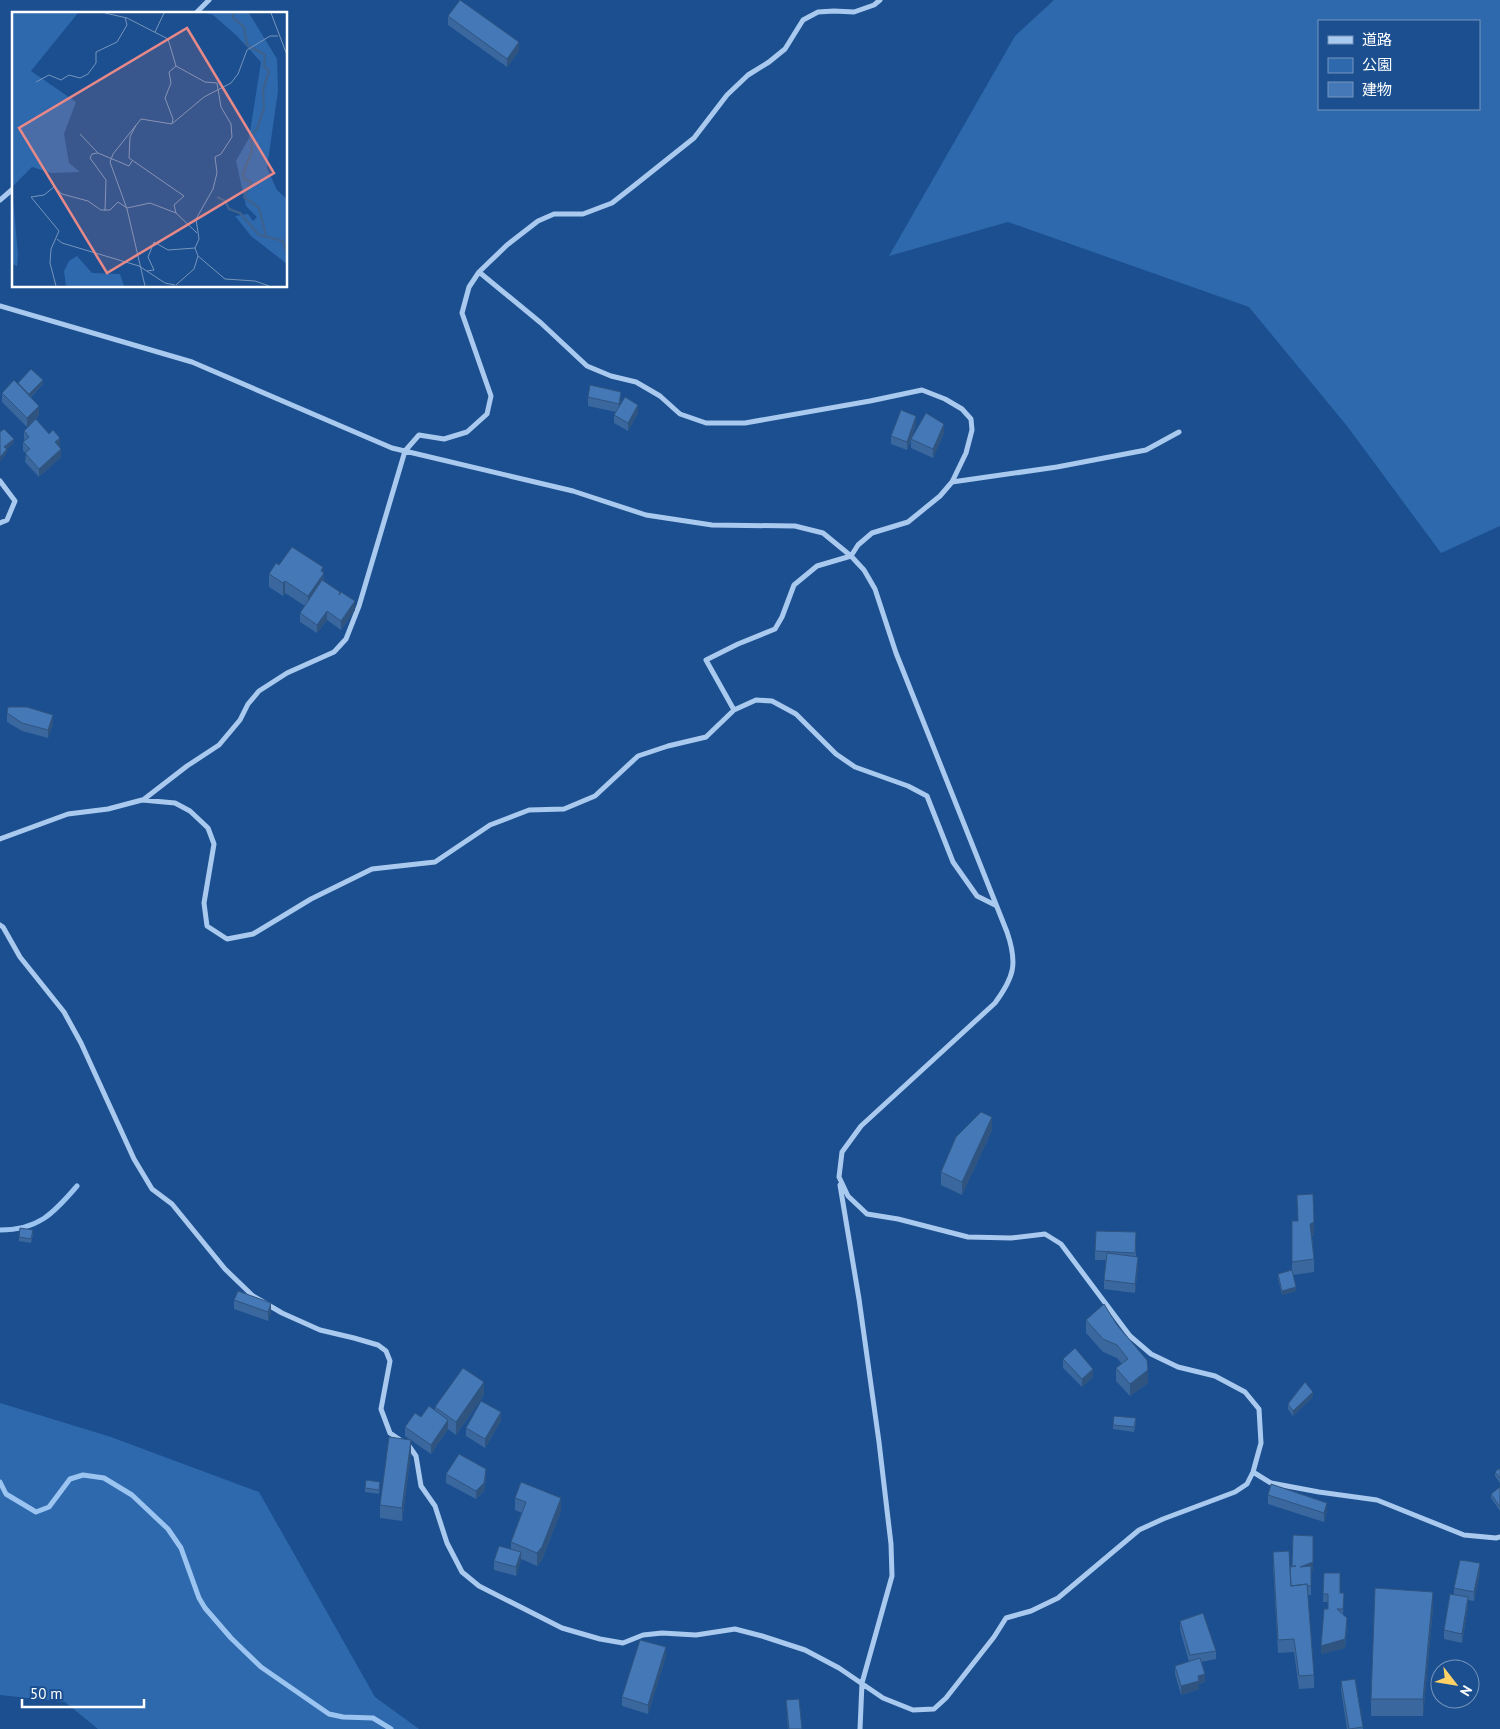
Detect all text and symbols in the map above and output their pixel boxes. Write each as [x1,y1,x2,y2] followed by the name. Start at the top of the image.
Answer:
[12,12,288,288] inset map
[1318,20,1480,110] legend
[1362,30,1392,49] text: 道路
[1362,55,1392,74] text: 公園
[1362,80,1392,99] text: 建物
[1430,1659,1480,1709] north arrow
[22,1676,145,1708] scale bar
[1456,1682,1476,1699] text: N
[30,1684,63,1703] text: 50 m

